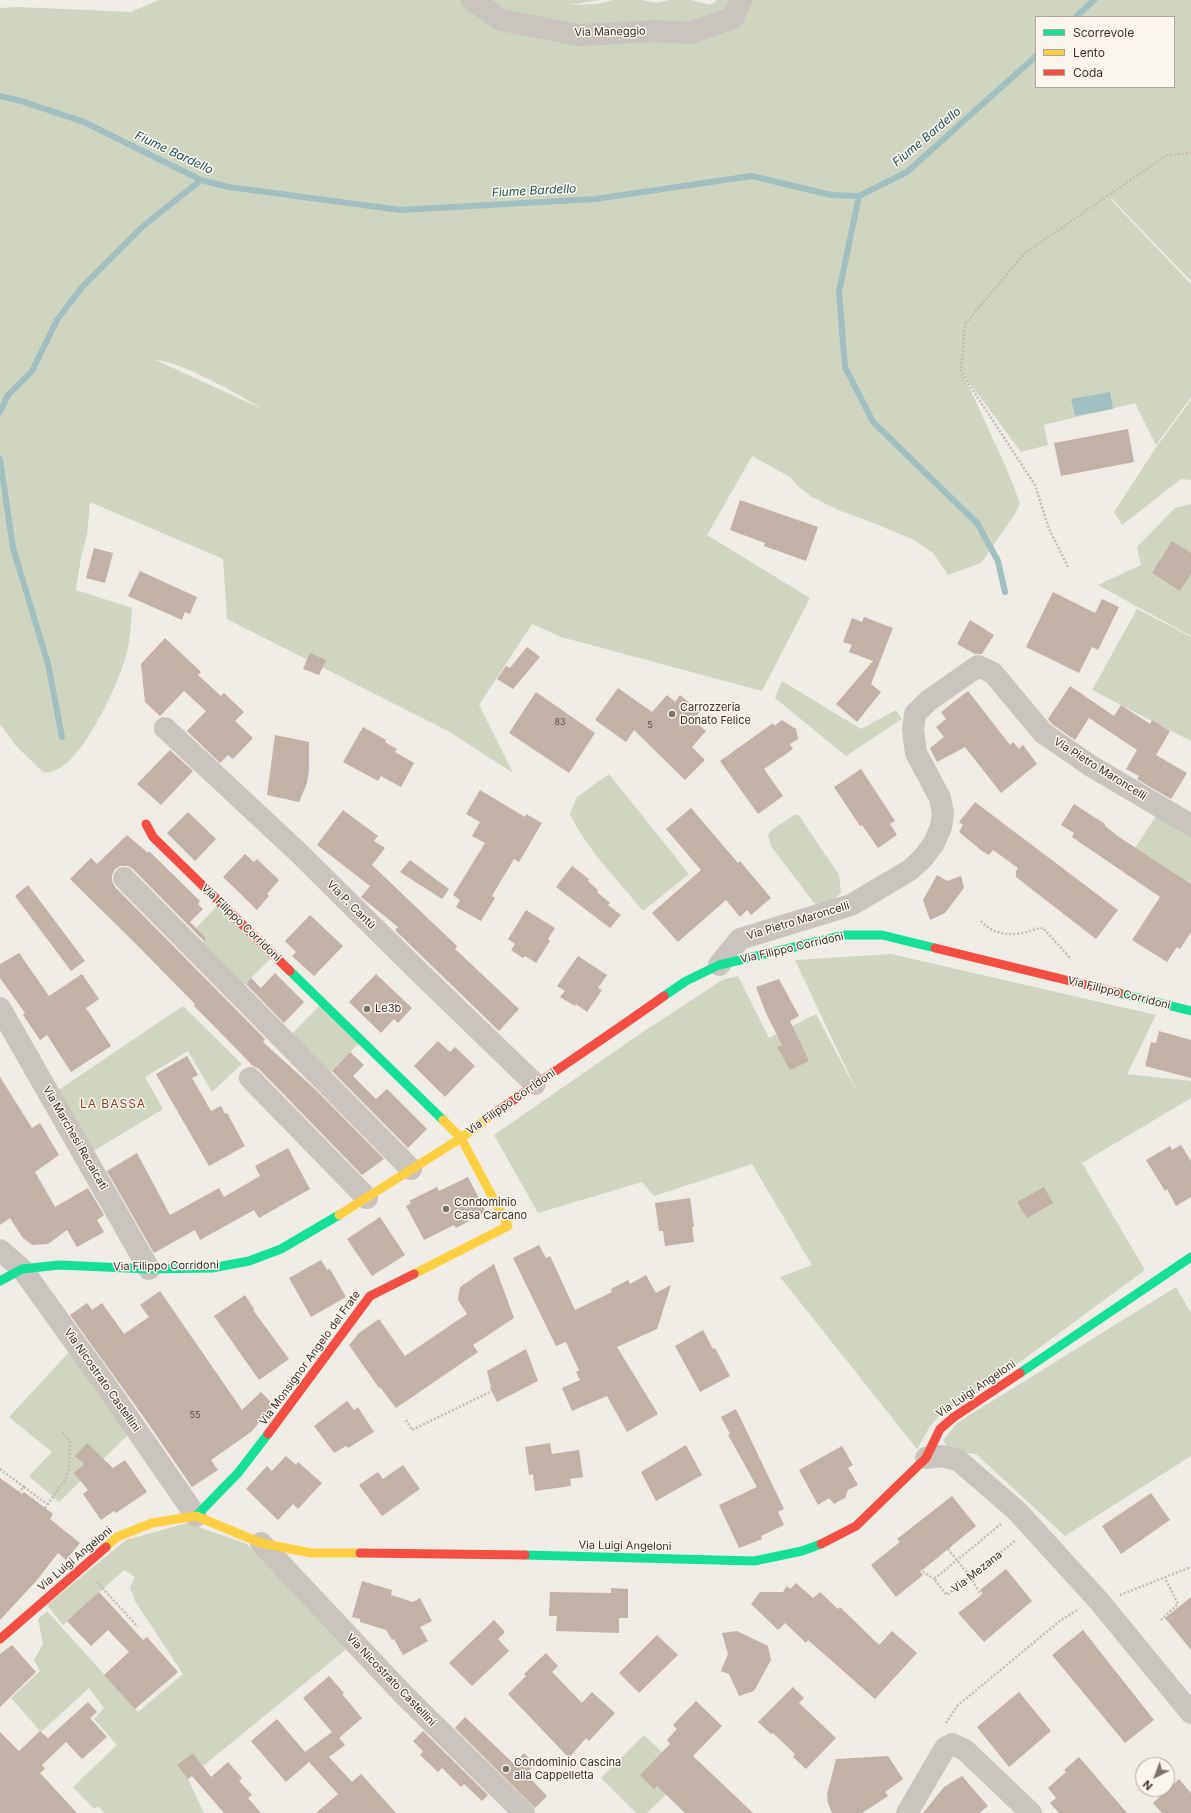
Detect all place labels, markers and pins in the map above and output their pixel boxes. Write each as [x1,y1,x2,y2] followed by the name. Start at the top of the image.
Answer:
[680,701,751,727] place label: Carrozzeria Donato Felice
[667,709,677,719] marker: Carrozzeria Donato Felice
[375,1002,401,1016] place label: Le3b
[362,1004,372,1014] marker: Le3b
[454,1196,527,1222] place label: Condominio Casa Carcano
[441,1204,451,1214] marker: Condominio Casa Carcano
[514,1756,621,1782] place label: Condominio Cascina alla Cappelletta
[501,1764,511,1774] marker: Condominio Cascina alla Cappelletta

